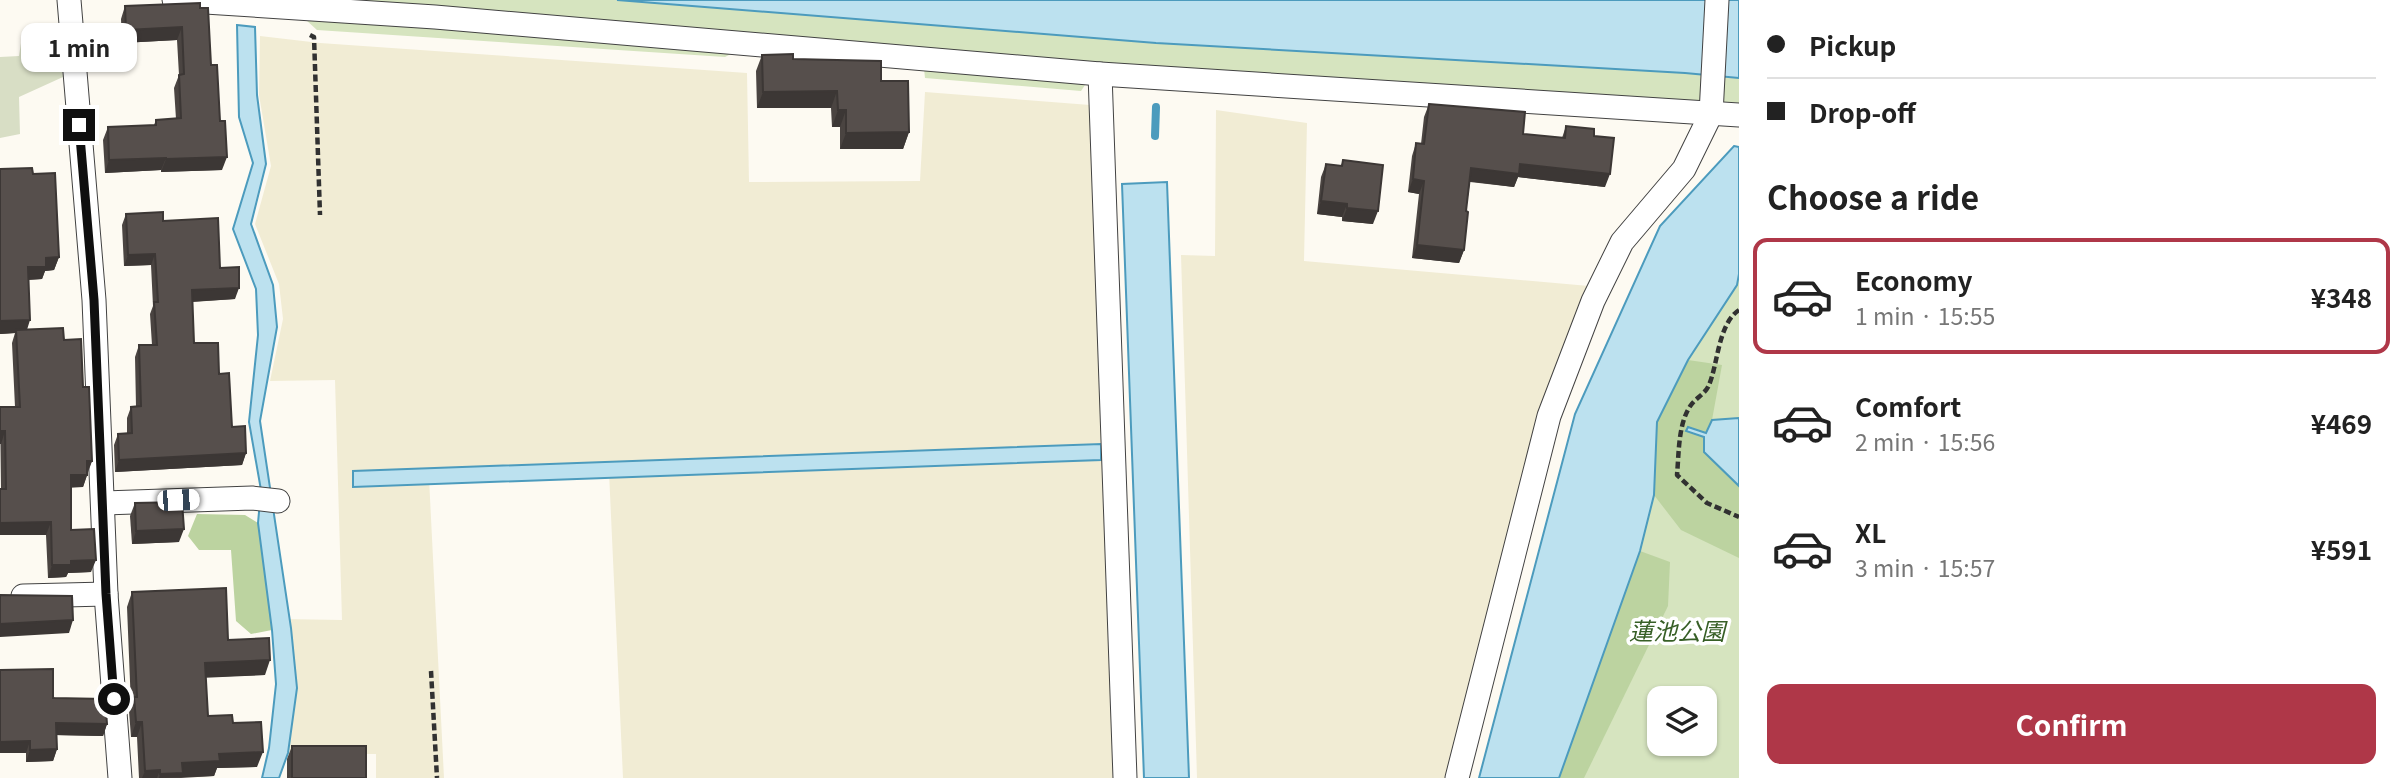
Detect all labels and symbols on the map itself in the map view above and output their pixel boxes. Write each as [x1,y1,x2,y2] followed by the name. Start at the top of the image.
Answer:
[21,24,137,72] callout: 1 min
[63,109,95,141] route end
[157,489,200,511] car
[1629,612,1728,647] park label: 蓮池公園
[98,683,130,715] route start

